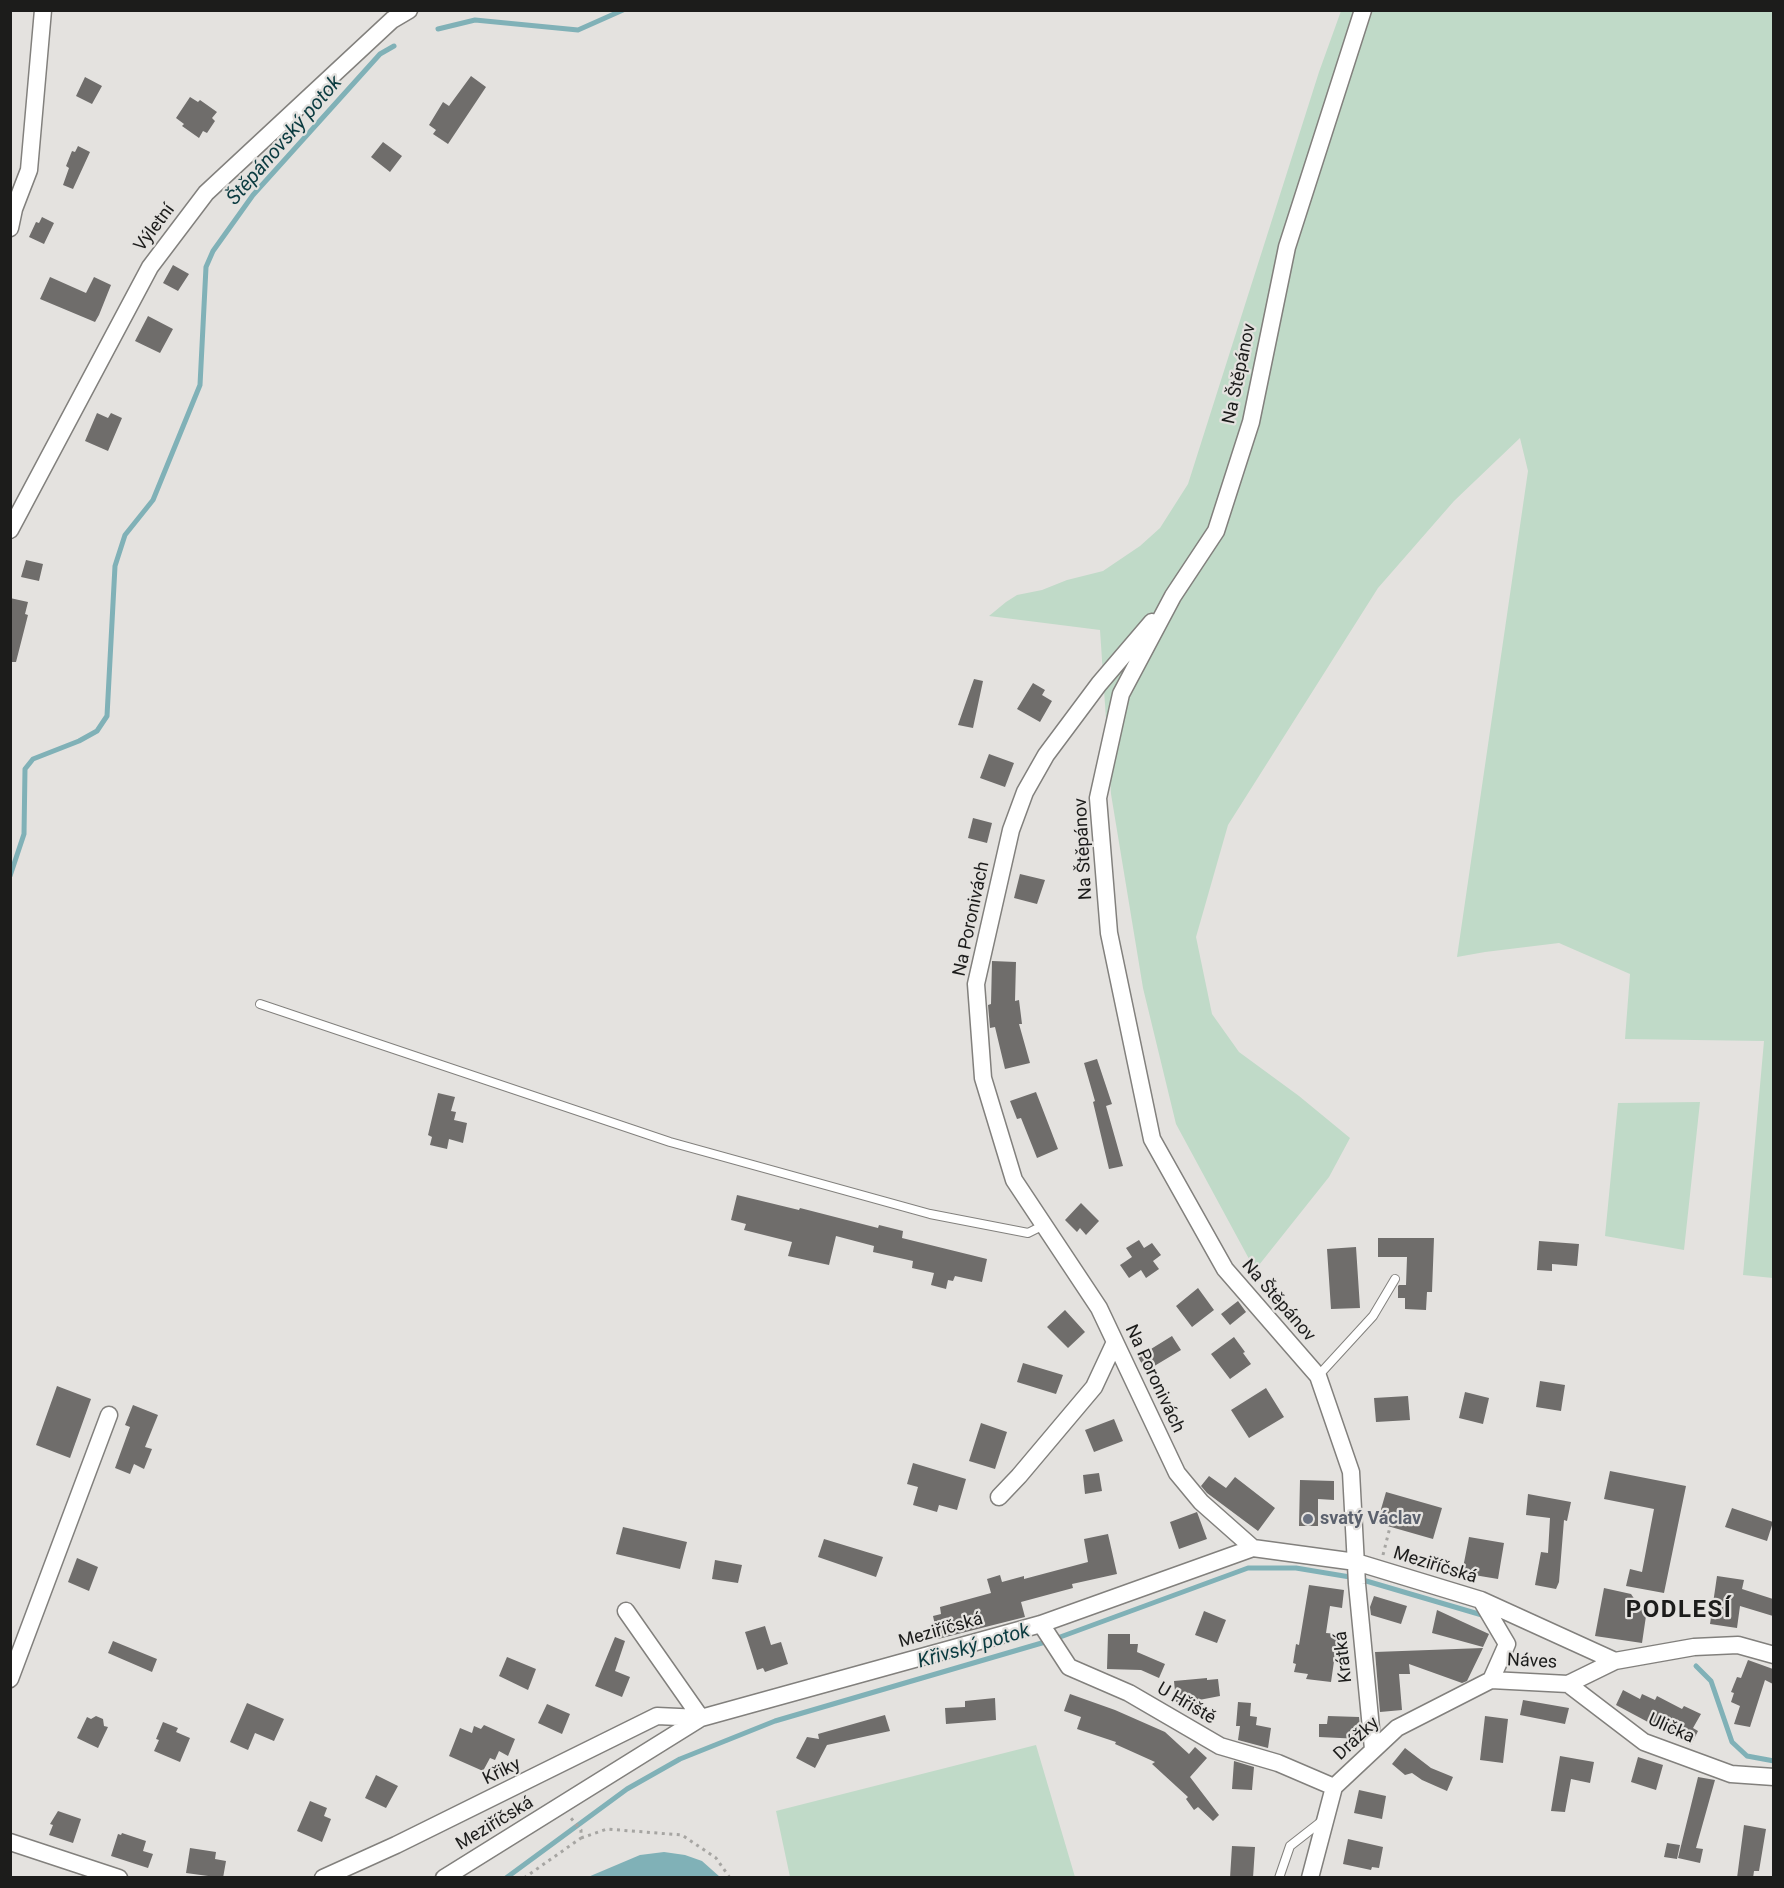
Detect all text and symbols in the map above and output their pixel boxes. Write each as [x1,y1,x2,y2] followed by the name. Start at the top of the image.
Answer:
[222,71,348,211] water label: Štěpánovský potok
[130,200,180,256] street label: Výletní
[1219,322,1261,426] street label: Na Štěpánov
[1071,798,1097,900] street label: Na Štěpánov
[949,860,995,978] street label: Na Poronivách
[1236,1255,1320,1347] street label: Na Štěpánov
[1120,1321,1188,1437] street label: Na Poronivách
[1320,1508,1421,1530] place label: svatý Václav
[1301,1512,1315,1526] marker: svatý Václav
[1390,1543,1480,1589] street label: Meziříčská
[1626,1597,1732,1625] district label: PODLESÍ
[896,1609,986,1653] street label: Meziříčská
[915,1620,1033,1674] water label: Křivský potok
[1331,1630,1357,1684] street label: Krátká
[1506,1650,1558,1674] street label: Náves
[1153,1679,1219,1729] street label: U Hřiště
[1644,1709,1698,1749] street label: Ulička
[1330,1713,1384,1765] street label: Drážky
[480,1754,524,1790] street label: Křiky
[452,1792,538,1856] street label: Meziříčská

